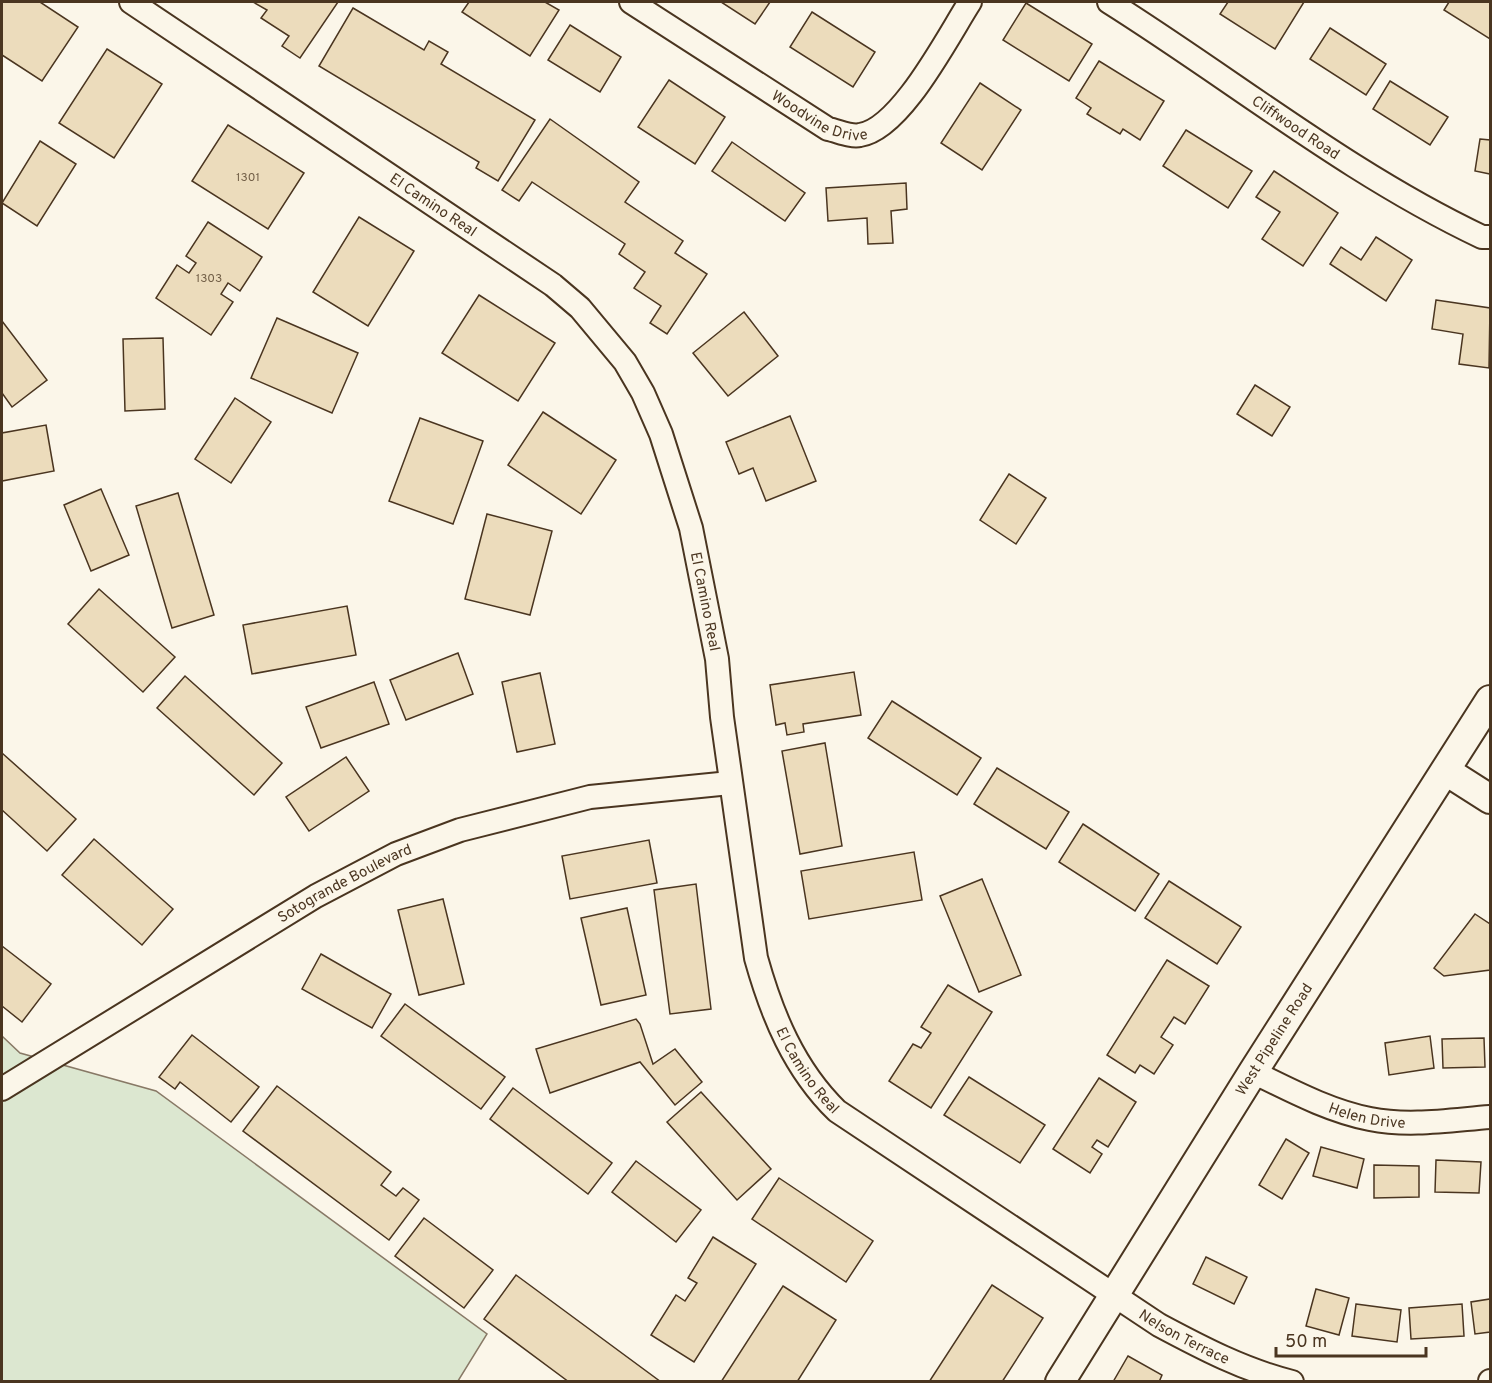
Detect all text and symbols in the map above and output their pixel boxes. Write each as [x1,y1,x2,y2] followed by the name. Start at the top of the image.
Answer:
[767,87,870,146] street label: Woodvine Drive
[1247,92,1343,165] street label: Cliffwood Road
[236,170,260,186] house number: 1301
[385,170,480,242] street label: El Camino Real
[196,271,222,287] house number: 1303
[685,550,723,653] street label: El Camino Real
[275,841,415,928] street label: Sotogrande Boulevard
[1233,980,1318,1100] street label: West Pipeline Road
[771,1025,843,1119] street label: El Camino Real
[1325,1100,1406,1134] street label: Helen Drive
[1134,1306,1232,1370] street label: Nelson Terrace
[1276,1320,1426,1358] scale bar
[1285,1331,1327,1354] text: 50 m

